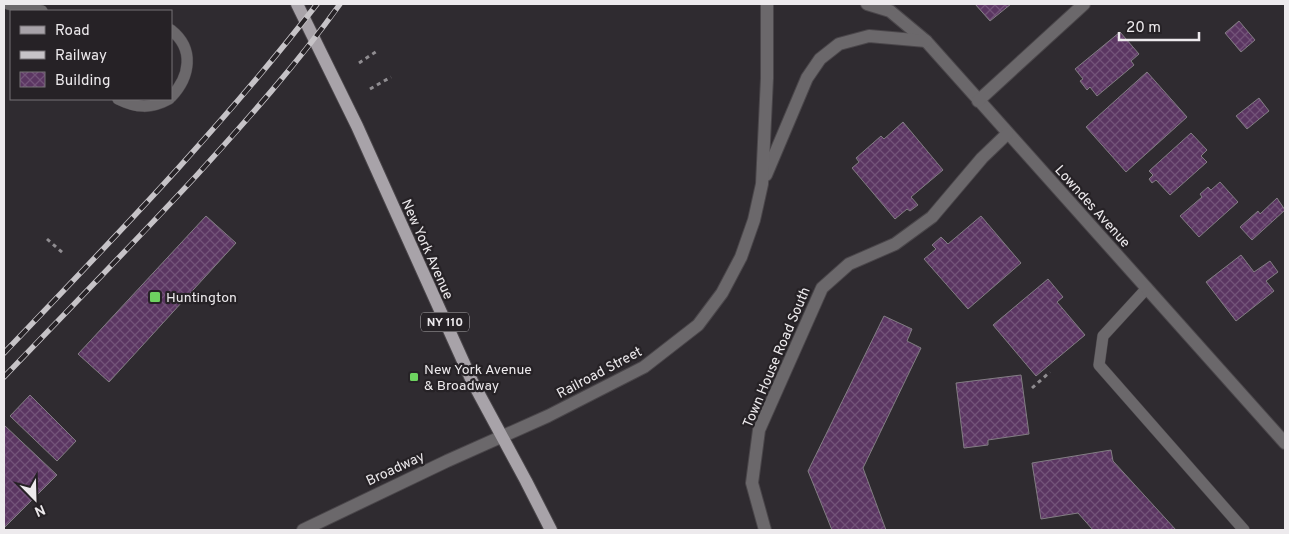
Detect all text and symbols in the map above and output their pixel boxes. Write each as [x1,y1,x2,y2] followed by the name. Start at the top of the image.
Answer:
[10,10,172,100] legend
[1119,10,1199,42] scale bar
[1126,19,1161,38] text: 20 m
[55,22,90,41] text: Road
[55,47,107,66] text: Railway
[55,72,110,91] text: Building
[1050,162,1133,252] street label: Lowndes Avenue
[397,197,456,302] street label: New York Avenue
[740,285,815,430] street label: Town House Road South
[148,290,162,304] marker: Huntington
[166,290,237,307] place label: Huntington
[421,313,469,332] road number: NY 110
[554,344,645,403] street label: Railroad Street
[424,362,532,395] place label: New York Avenue & Broadway
[408,371,420,383] marker: New York Avenue & Broadway
[364,448,427,490] street label: Broadway
[10,474,60,524] north arrow
[32,500,47,519] text: N

